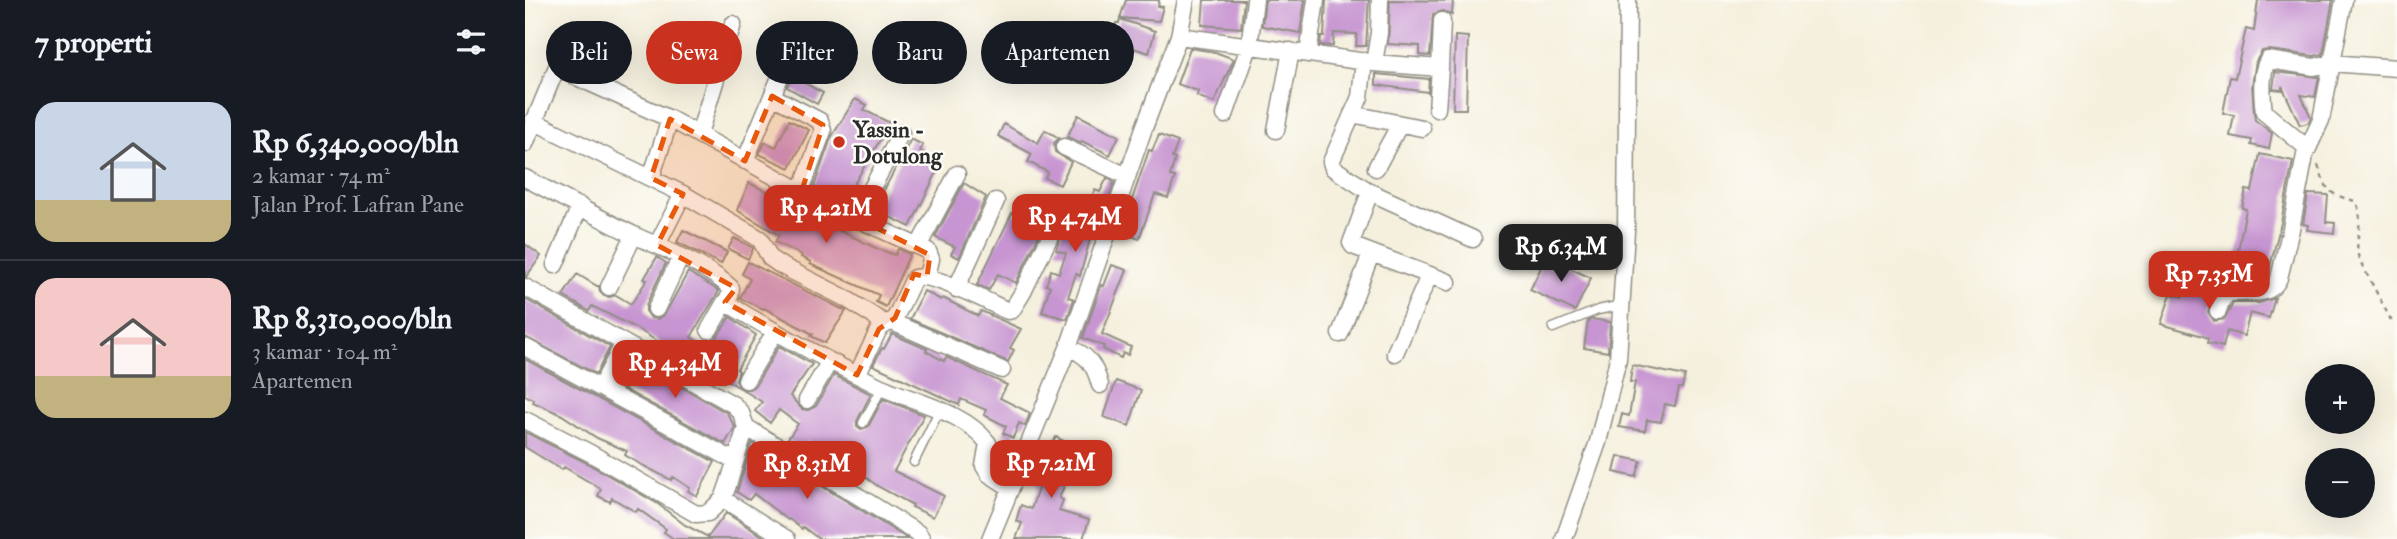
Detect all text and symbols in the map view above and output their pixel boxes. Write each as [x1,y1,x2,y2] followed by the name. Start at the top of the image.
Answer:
[546,21,632,84] chip: Beli
[646,21,742,84] chip: Sewa
[756,21,858,84] chip: Filter
[872,21,967,84] chip: Baru
[981,21,1134,84] chip: Apartemen
[452,23,490,61] icon: filters
[35,24,152,61] text: 7 properti
[852,115,944,171] place label: Yassin - Dotulong
[252,124,459,161] text: Rp 6,340,000/bln
[91,130,175,214] icon: home
[831,134,847,150] marker: Yassin - Dotulong
[252,161,390,190] text: 2 kamar · 74 m²
[754,186,898,245] pin: Rp 4.21M
[252,190,464,219] text: Jalan Prof. Lafran Pane
[780,193,872,222] text: Rp 4.21M
[1003,194,1147,254] pin: Rp 4.74M
[1028,202,1122,231] text: Rp 4.74M
[1489,224,1633,284] pin: Rp 6.34M
[1515,232,1607,261] text: Rp 6.34M
[2137,252,2281,311] pin: Rp 7.35M
[2165,259,2253,288] text: Rp 7.35M
[252,300,452,337] text: Rp 8,310,000/bln
[91,306,175,390] icon: home
[252,337,397,366] text: 3 kamar · 104 m²
[603,340,747,400] pin: Rp 4.34M
[628,348,722,377] text: Rp 4.34M
[2305,364,2375,518] map controls
[2305,364,2375,434] button: +
[252,366,353,395] text: Apartemen
[979,440,1123,500] pin: Rp 7.21M
[735,442,879,501] pin: Rp 8.31M
[1006,448,1096,477] text: Rp 7.21M
[2305,448,2375,518] button: −
[763,449,851,478] text: Rp 8.31M

